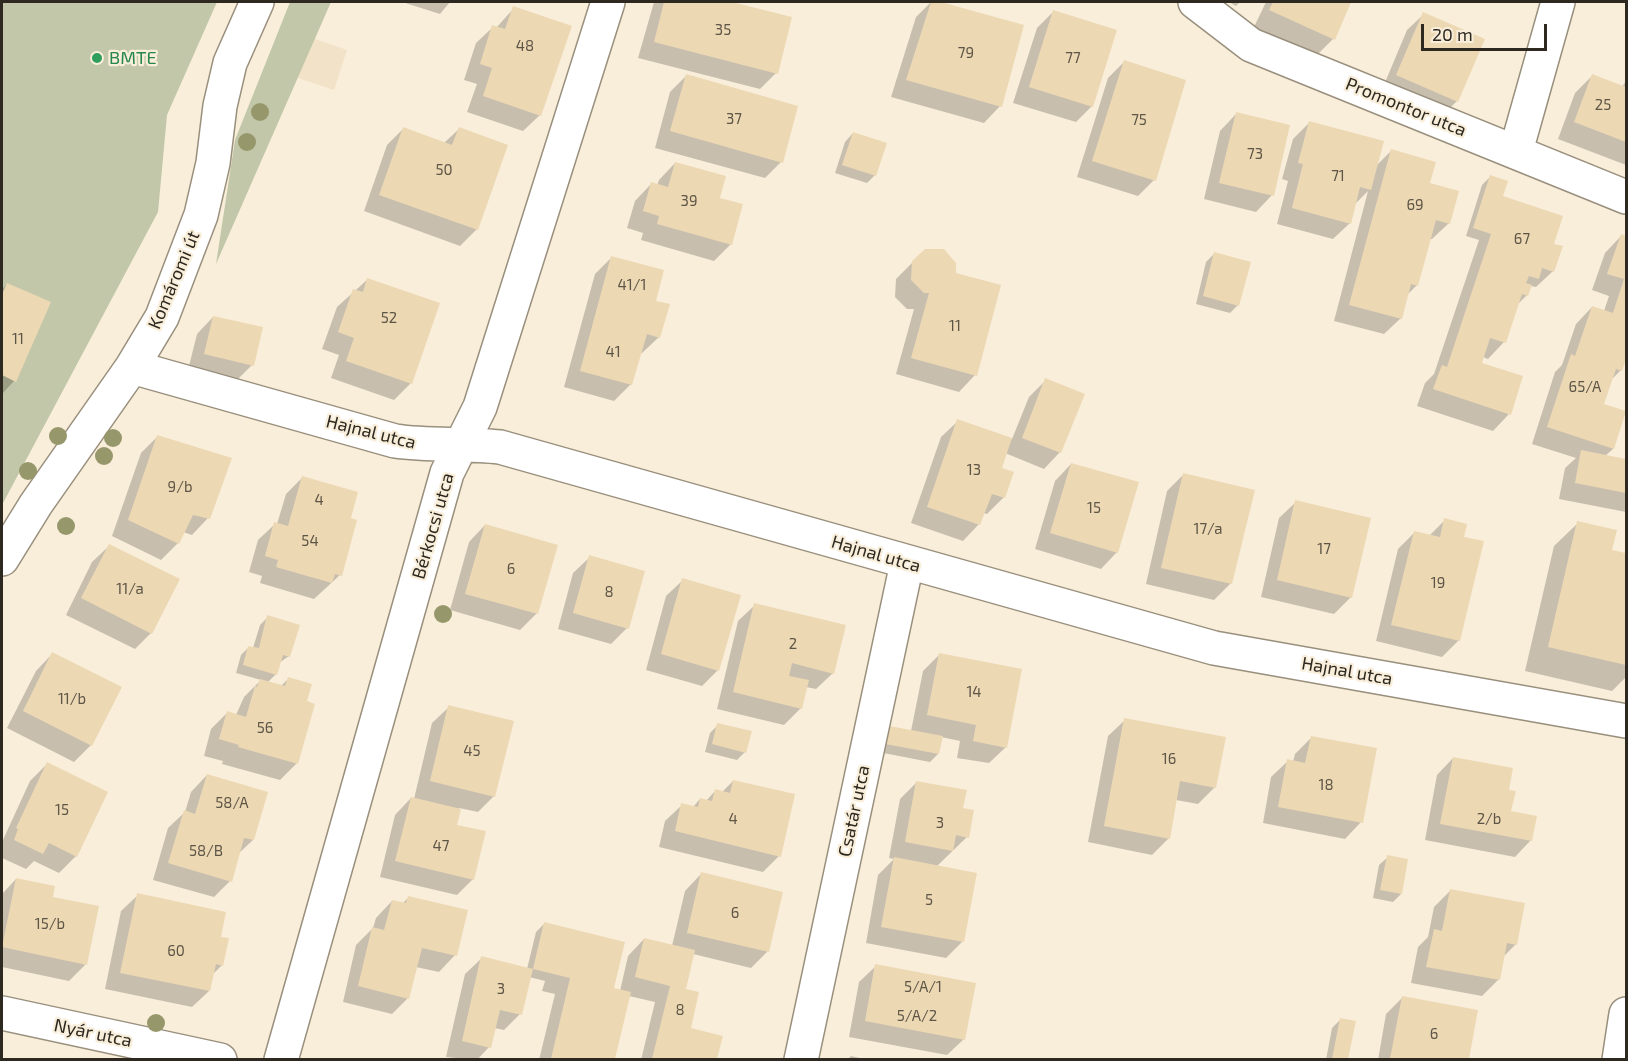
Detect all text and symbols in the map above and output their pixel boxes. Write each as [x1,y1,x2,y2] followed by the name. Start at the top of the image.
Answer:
[1424,12,1550,50] scale bar
[715,21,731,39] house number: 35
[1432,23,1473,45] text: 20 m
[516,37,534,55] house number: 48
[958,44,974,62] house number: 79
[109,47,156,69] place label: BMTE
[1065,49,1081,67] house number: 77
[90,51,104,65] marker: BMTE
[1342,73,1470,141] street label: Promontor utca
[1595,96,1611,114] house number: 25
[726,110,742,128] house number: 37
[1131,111,1147,129] house number: 75
[1247,145,1263,163] house number: 73
[435,161,453,179] house number: 50
[1331,167,1345,185] house number: 71
[681,192,697,210] house number: 39
[1406,196,1424,214] house number: 69
[144,228,204,332] street label: Komáromi út
[1514,230,1530,248] house number: 67
[618,276,646,294] house number: 41/1
[381,309,397,327] house number: 52
[949,317,961,335] house number: 11
[12,330,24,348] house number: 11
[605,343,621,361] house number: 41
[1569,378,1601,396] house number: 65/A
[324,410,418,454] street label: Hajnal utca
[967,461,981,479] house number: 13
[408,470,458,582] street label: Bérkocsi utca
[168,478,192,496] house number: 9/b
[314,491,324,509] house number: 4
[1087,499,1101,517] house number: 15
[1193,520,1223,538] house number: 17/a
[829,531,923,577] street label: Hajnal utca
[301,532,319,550] house number: 54
[1317,540,1331,558] house number: 17
[507,560,515,578] house number: 6
[1431,574,1445,592] house number: 19
[116,580,144,598] house number: 11/a
[604,583,614,601] house number: 8
[789,635,797,653] house number: 2
[1300,652,1394,690] street label: Hajnal utca
[966,683,982,701] house number: 14
[58,690,86,708] house number: 11/b
[257,719,273,737] house number: 56
[463,742,481,760] house number: 45
[1162,750,1176,768] house number: 16
[834,763,874,859] street label: Csatár utca
[1318,776,1334,794] house number: 18
[215,794,249,812] house number: 58/A
[55,801,69,819] house number: 15
[728,810,738,828] house number: 4
[1477,810,1501,828] house number: 2/b
[936,814,944,832] house number: 3
[433,837,449,855] house number: 47
[189,842,223,860] house number: 58/B
[925,891,933,909] house number: 5
[731,904,739,922] house number: 6
[35,915,65,933] house number: 15/b
[167,942,185,960] house number: 60
[904,978,942,996] house number: 5/A/1
[497,980,505,998] house number: 3
[675,1001,685,1019] house number: 8
[897,1007,937,1025] house number: 5/A/2
[52,1014,134,1052] street label: Nyár utca
[1430,1025,1438,1043] house number: 6

